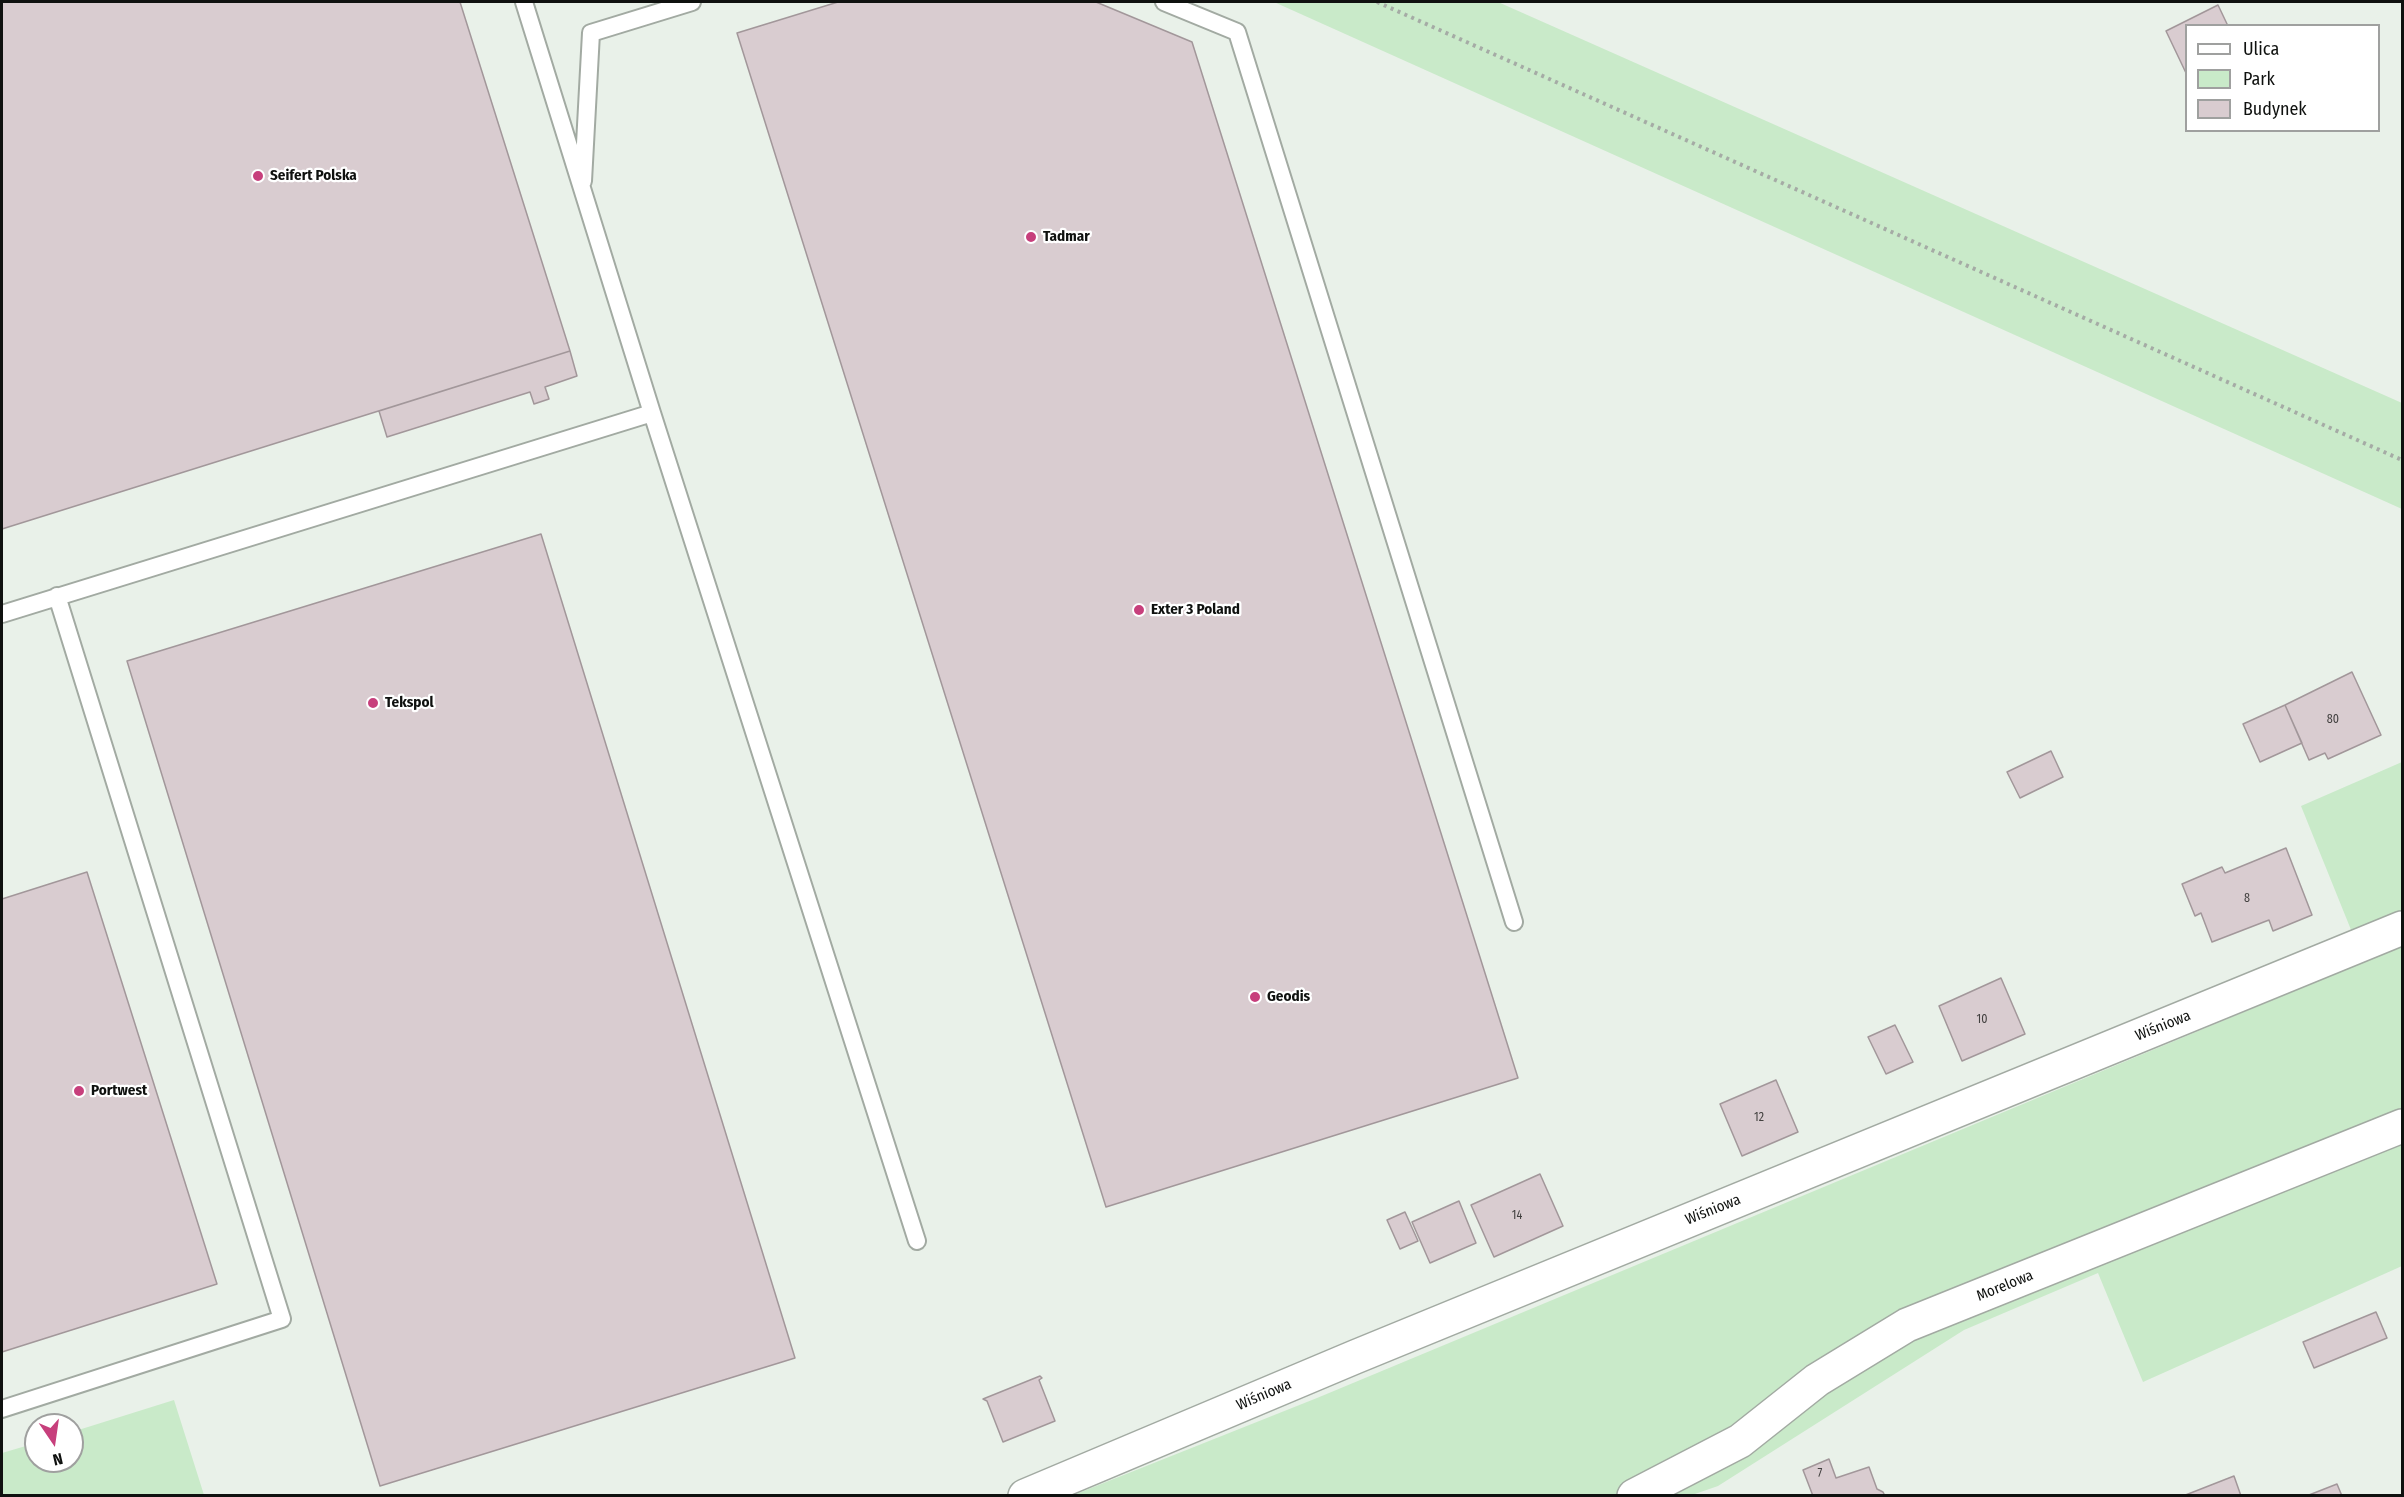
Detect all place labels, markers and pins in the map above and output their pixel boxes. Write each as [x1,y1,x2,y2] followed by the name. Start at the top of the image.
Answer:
[270,167,357,185] place label: Seifert Polska
[251,169,265,183] marker: Seifert Polska
[1043,228,1090,246] place label: Tadmar
[1024,230,1038,244] marker: Tadmar
[1151,601,1240,619] place label: Exter 3 Poland
[1132,603,1146,617] marker: Exter 3 Poland
[385,694,434,712] place label: Tekspol
[366,696,380,710] marker: Tekspol
[1267,988,1310,1006] place label: Geodis
[1248,990,1262,1004] marker: Geodis
[91,1082,147,1100] place label: Portwest
[72,1084,86,1098] marker: Portwest

